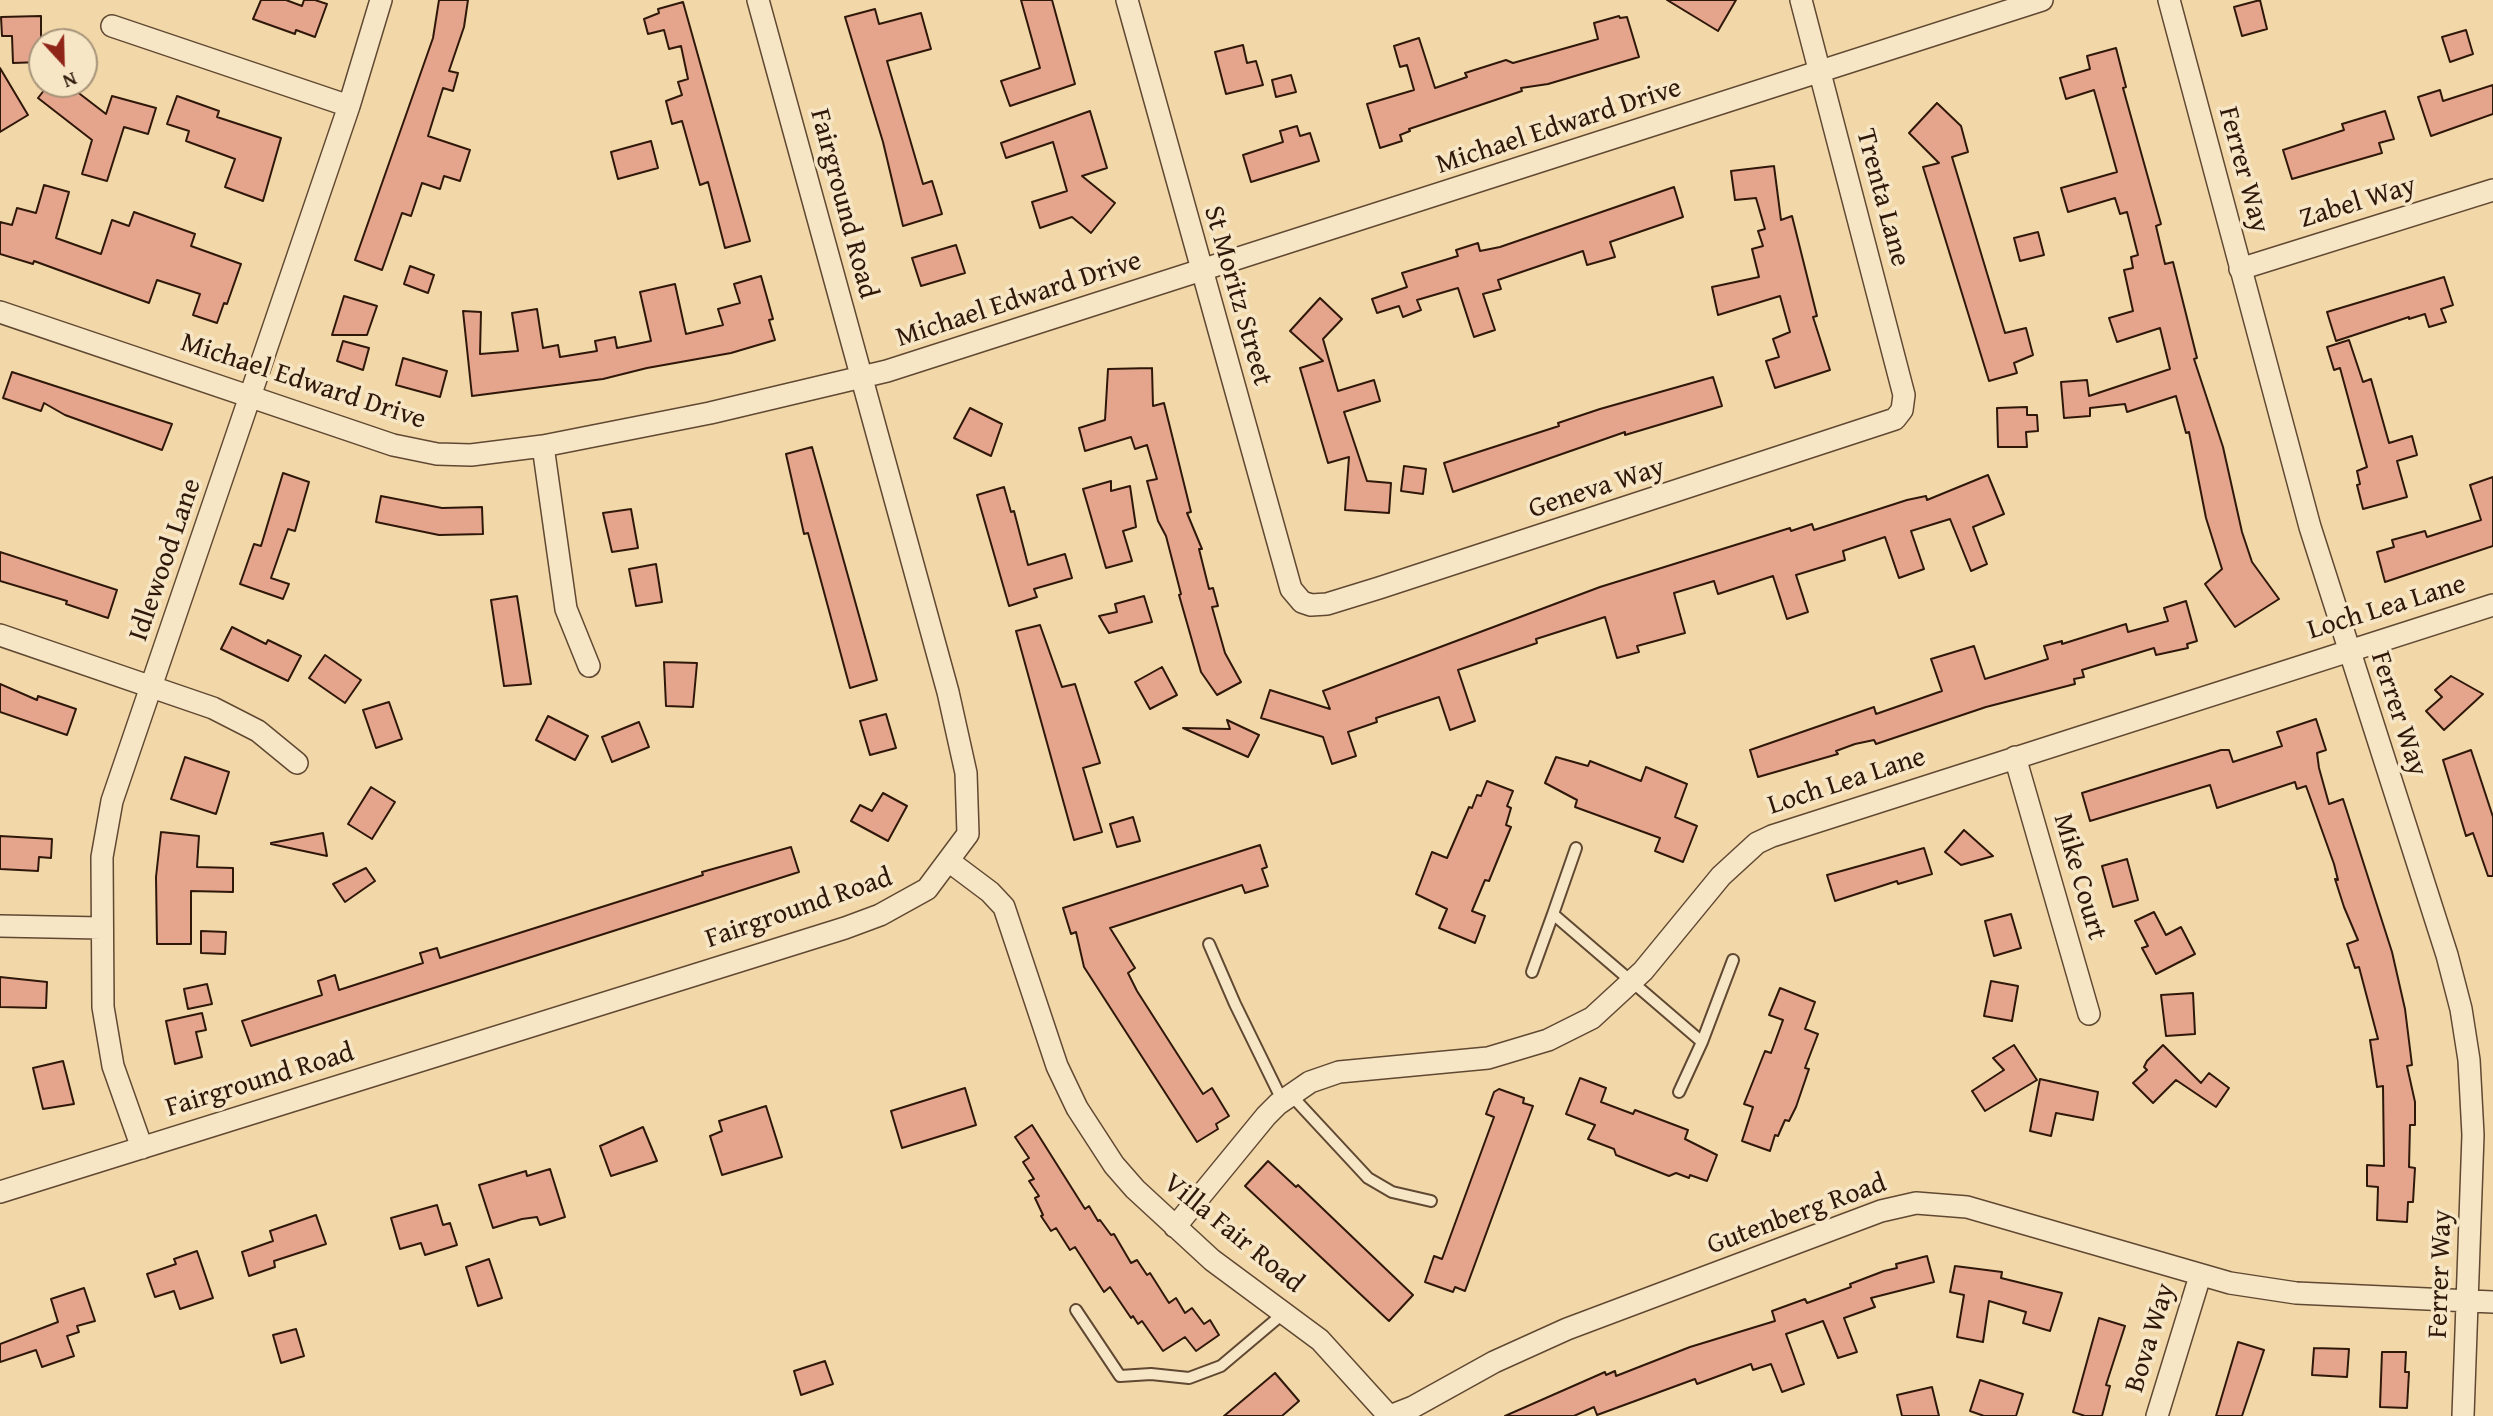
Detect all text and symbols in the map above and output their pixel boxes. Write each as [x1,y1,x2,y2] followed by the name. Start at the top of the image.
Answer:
[28,28,98,98] north arrow
[59,65,81,96] text: N
[1432,71,1686,183] street label: Michael Edward Drive
[2210,103,2276,237] street label: Ferrer Way
[802,105,884,303] street label: Fairground Road
[1848,126,1916,270] street label: Trenta Lane
[2296,169,2420,237] street label: Zabel Way
[1195,202,1279,390] street label: St Moritz Street
[892,244,1146,356] street label: Michael Edward Drive
[176,326,430,438] street label: Michael Edward Drive
[1525,451,1669,527] street label: Geneva Way
[123,474,209,646] street label: Idlewood Lane
[2304,568,2470,648] street label: Loch Lea Lane
[2362,647,2434,781] street label: Ferrer Way
[1764,741,1930,823] street label: Loch Lea Lane
[2045,810,2113,944] street label: Mike Court
[701,861,897,957] street label: Fairground Road
[162,1036,358,1126] street label: Fairground Road
[1156,1167,1310,1301] street label: Villa Fair Road
[1703,1167,1891,1263] street label: Gutenberg Road
[2422,1209,2460,1339] street label: Ferrer Way
[2119,1279,2183,1397] street label: Bova Way

